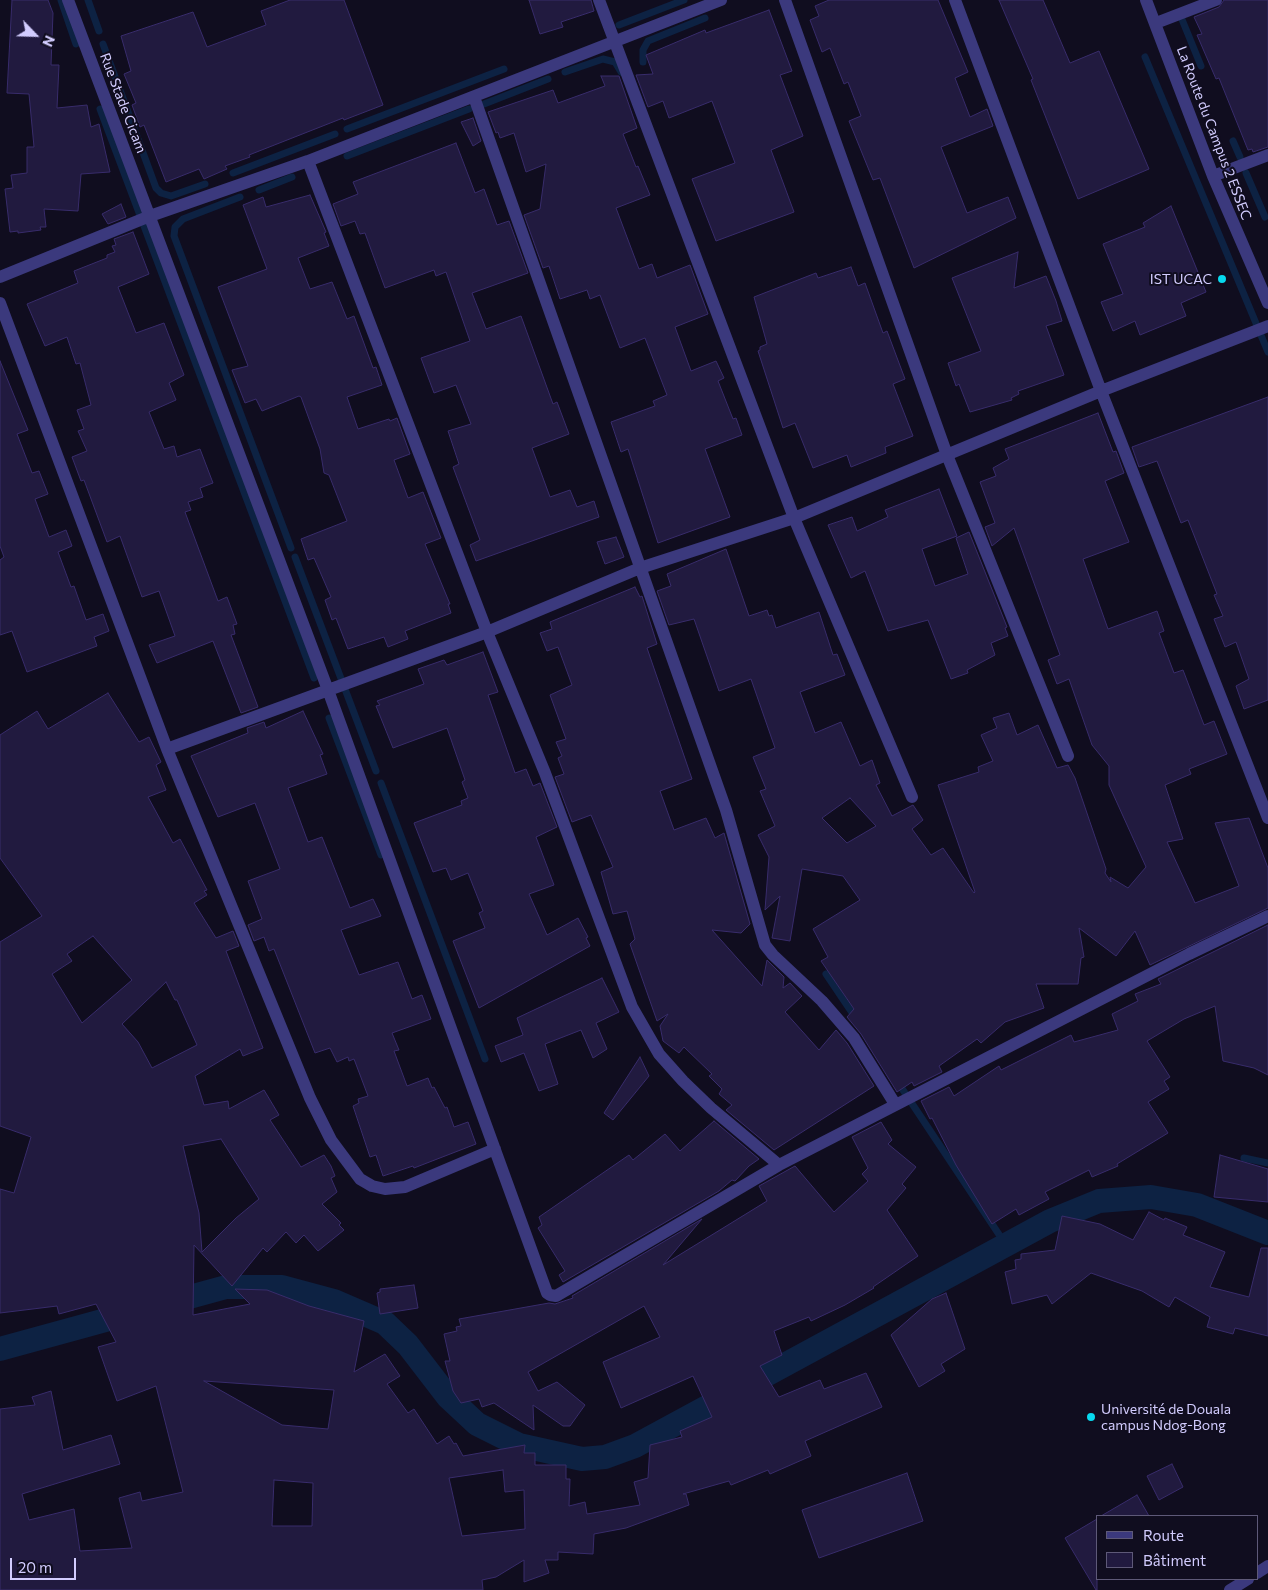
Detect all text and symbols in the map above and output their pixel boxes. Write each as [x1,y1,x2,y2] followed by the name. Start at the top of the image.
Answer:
[10,10,60,60] north arrow
[39,33,59,50] text: N
[1173,44,1255,222] street label: La Route du Campus 2 ESSEC
[96,50,150,156] street label: Rue Stade Cicam
[1150,271,1212,287] place label: IST UCAC
[1216,273,1228,285] marker: IST UCAC
[1101,1401,1231,1434] place label: Université de Douala campus Ndog-Bong
[1085,1411,1097,1423] marker: Université de Douala campus Ndog-Bong
[1096,1515,1258,1580] legend
[1143,1526,1184,1544] text: Route
[12,1548,79,1580] scale bar
[1143,1551,1206,1569] text: Bâtiment
[18,1558,52,1576] text: 20 m

